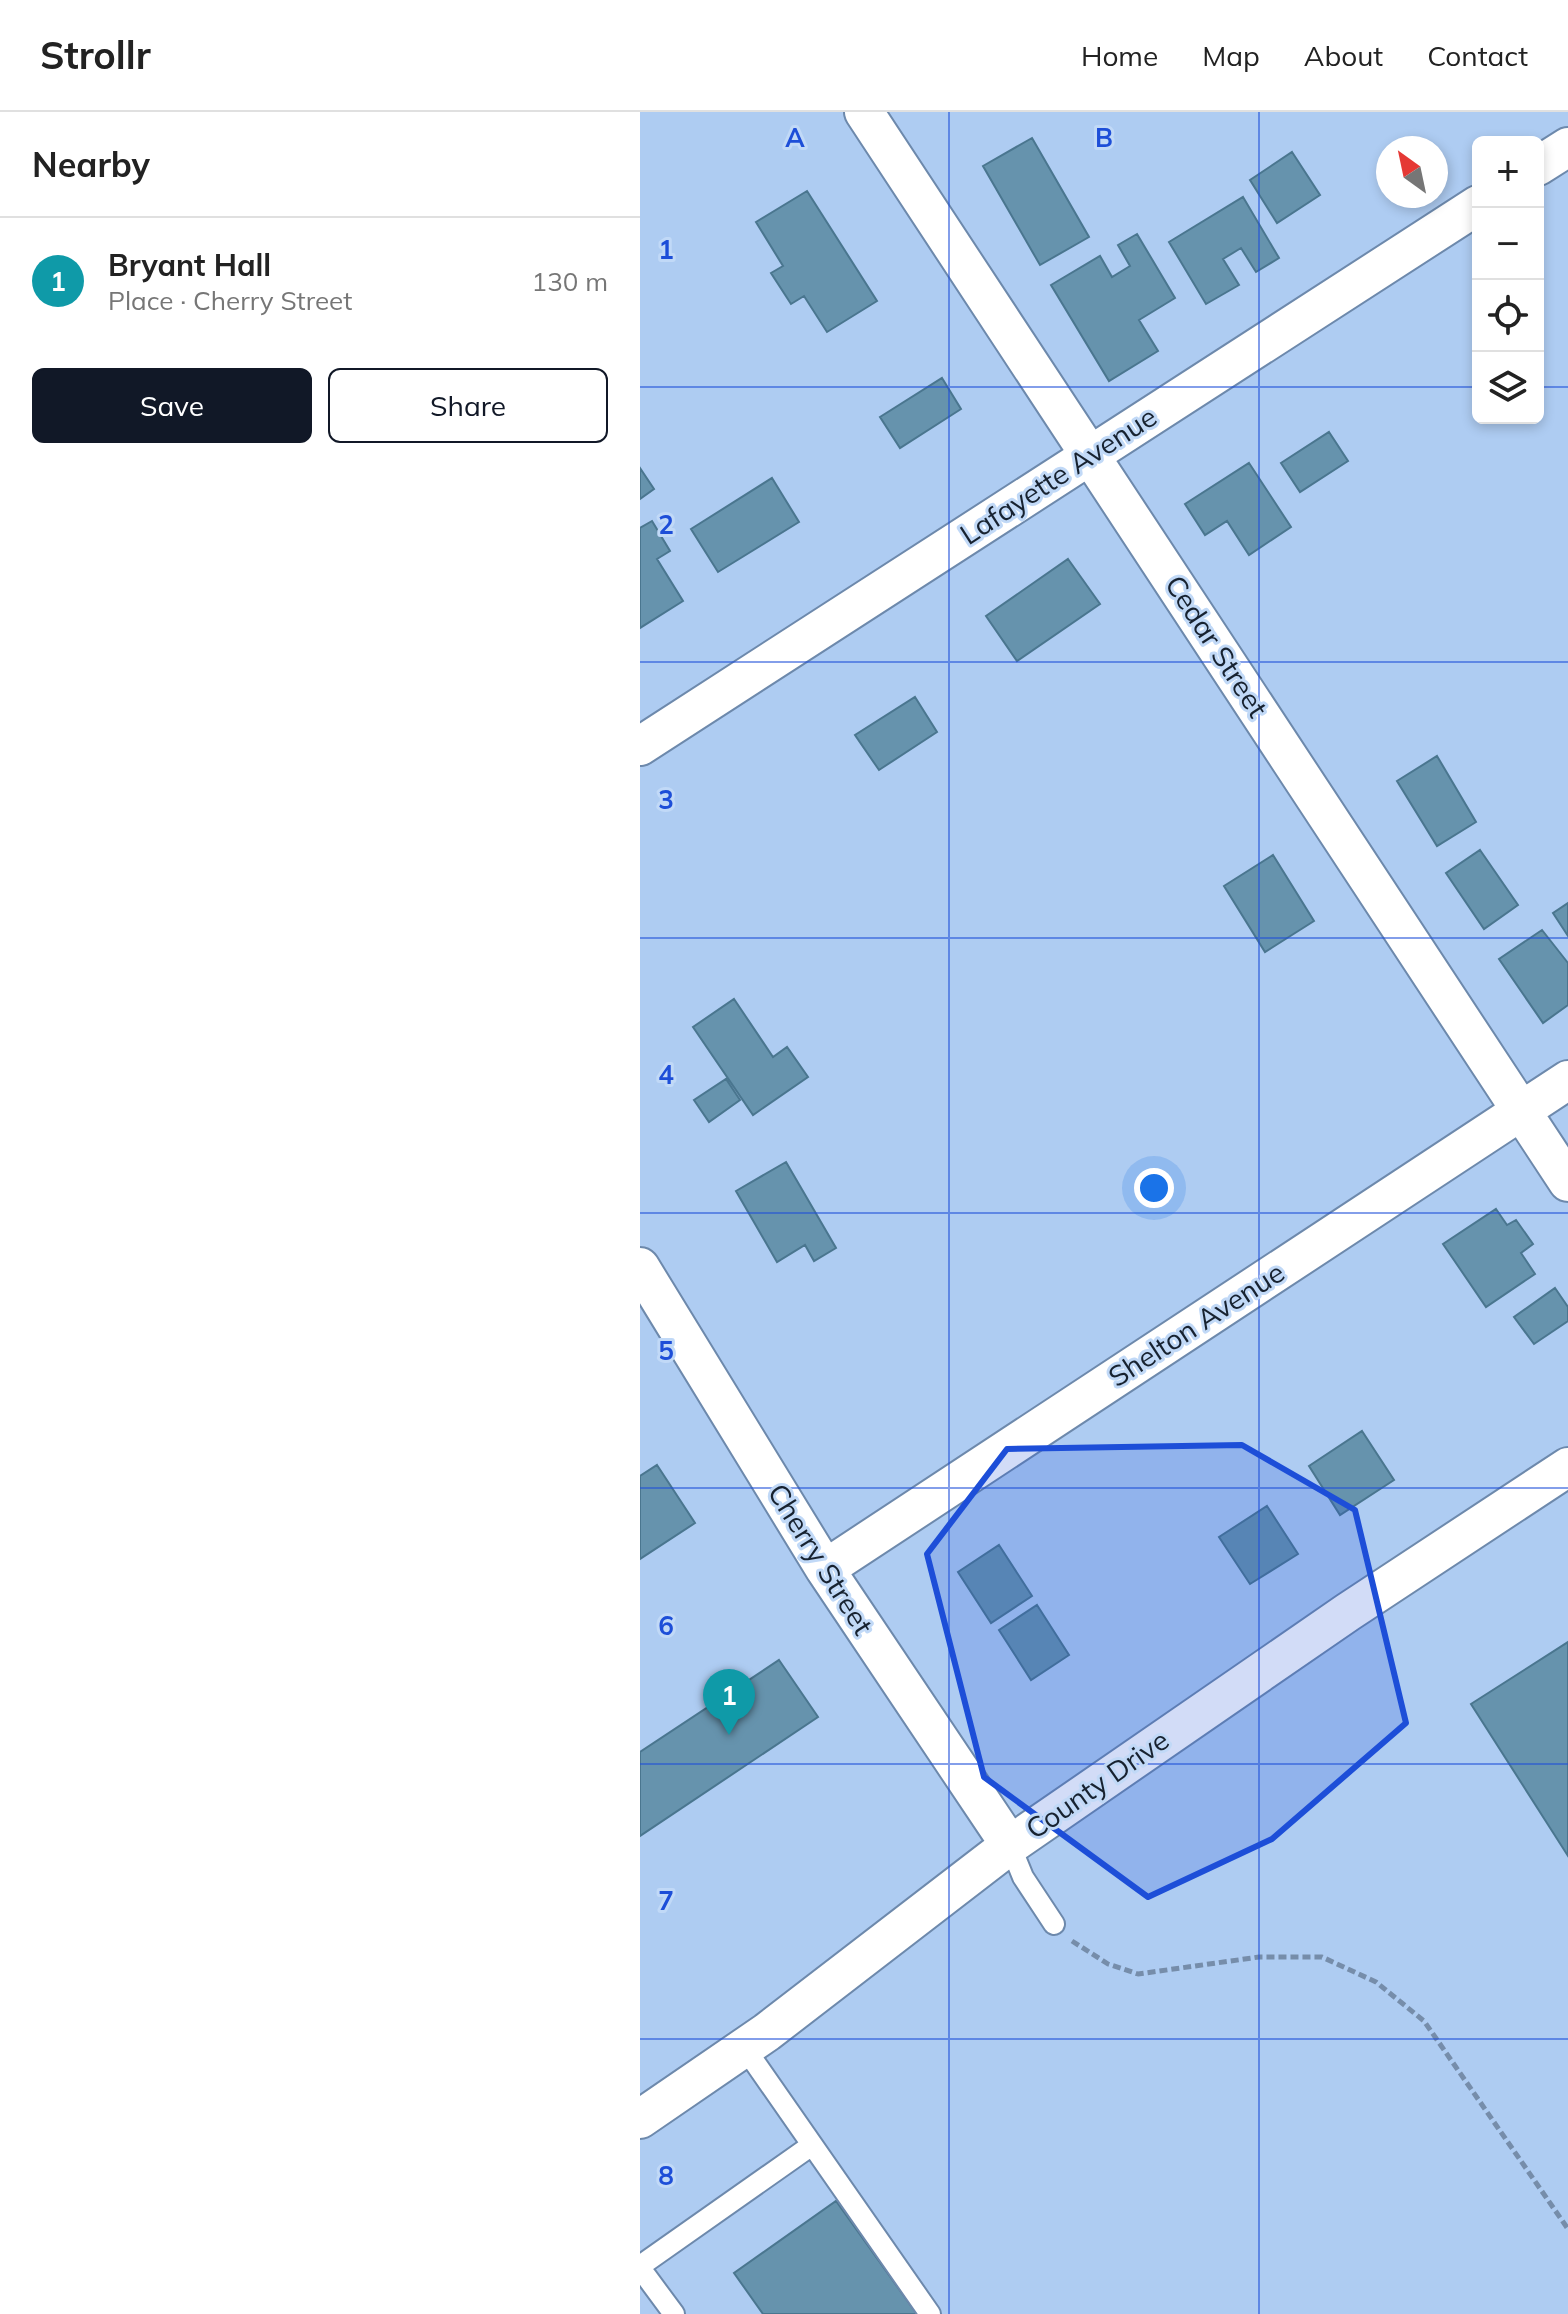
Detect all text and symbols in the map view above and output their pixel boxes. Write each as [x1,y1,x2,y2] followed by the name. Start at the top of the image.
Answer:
[40,31,151,79] text: Strollr
[1081,38,1158,73] text: Home
[1202,38,1260,73] text: Map
[1304,38,1383,73] text: About
[1427,38,1528,73] text: Contact
[785,121,805,154] text: A
[1095,121,1113,154] text: B
[1376,136,1448,208] north arrow
[1472,136,1544,424] map controls
[1472,136,1544,208] button: +
[32,143,150,186] text: Nearby
[1472,208,1544,280] button: −
[658,233,674,266] text: 1
[108,246,271,284] text: Bryant Hall
[50,265,66,298] text: 1
[532,265,608,298] text: 130 m
[1472,280,1544,352] button: locate
[108,284,352,317] text: Place · Cherry Street
[1472,352,1544,424] button: layers
[32,368,312,443] button: Save
[328,368,608,443] button: Share
[953,398,1163,552] street label: Lafayette Avenue
[658,508,674,541] text: 2
[1158,569,1276,724] street label: Cedar Street
[658,783,674,816] text: 3
[658,1058,674,1091] text: 4
[1134,1168,1174,1208] your location
[1101,1254,1291,1394] street label: Shelton Avenue
[658,1334,674,1367] text: 5
[761,1477,881,1641] street label: Cherry Street
[658,1609,674,1642] text: 6
[703,1669,755,1735] pin: 1
[1019,1722,1175,1846] street label: County Drive
[658,1884,674,1917] text: 7
[658,2159,674,2192] text: 8

